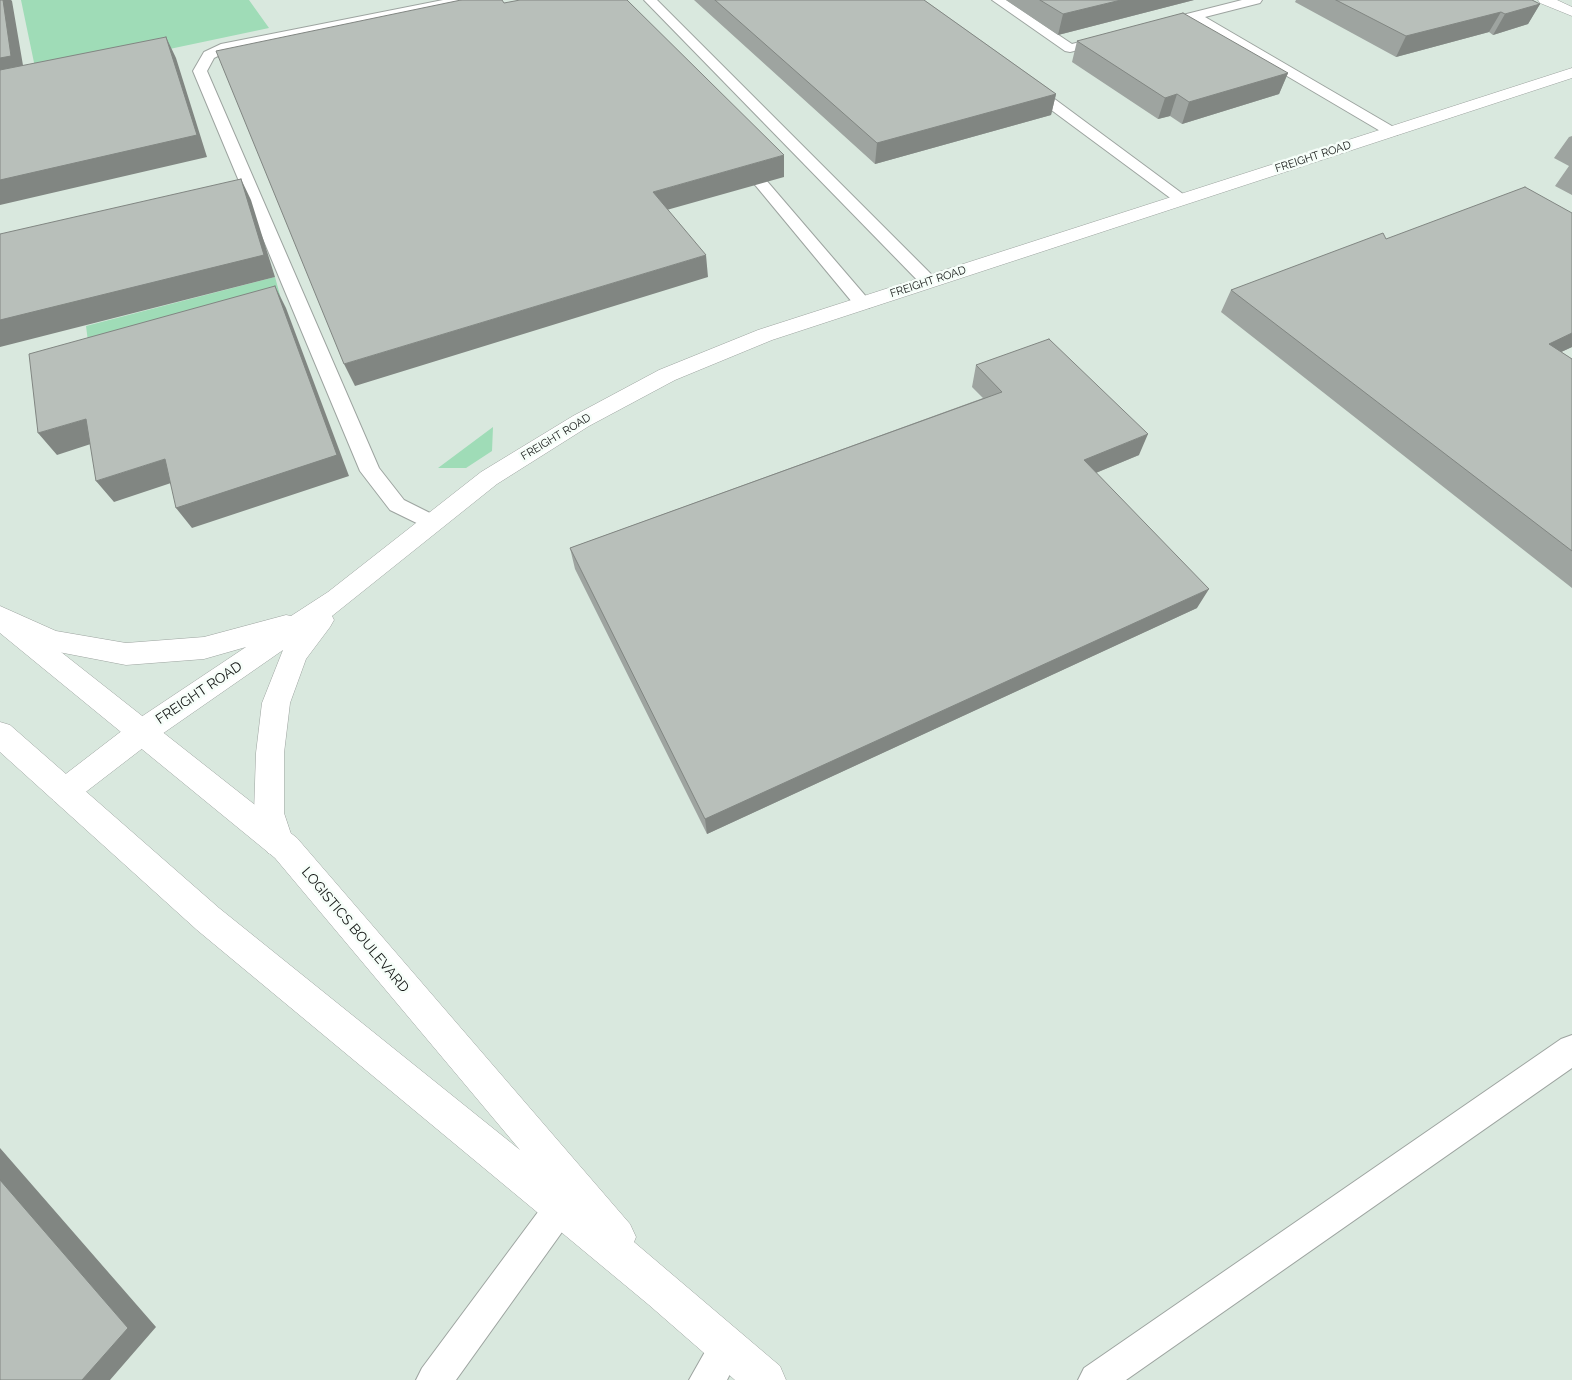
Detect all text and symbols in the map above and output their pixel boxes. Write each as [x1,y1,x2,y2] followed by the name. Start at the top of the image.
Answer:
[1273,139,1353,175] street label: FREIGHT ROAD
[888,264,968,300] street label: FREIGHT ROAD
[519,411,593,463] street label: FREIGHT ROAD
[153,658,245,728] street label: FREIGHT ROAD
[298,864,412,996] street label: LOGISTICS BOULEVARD

